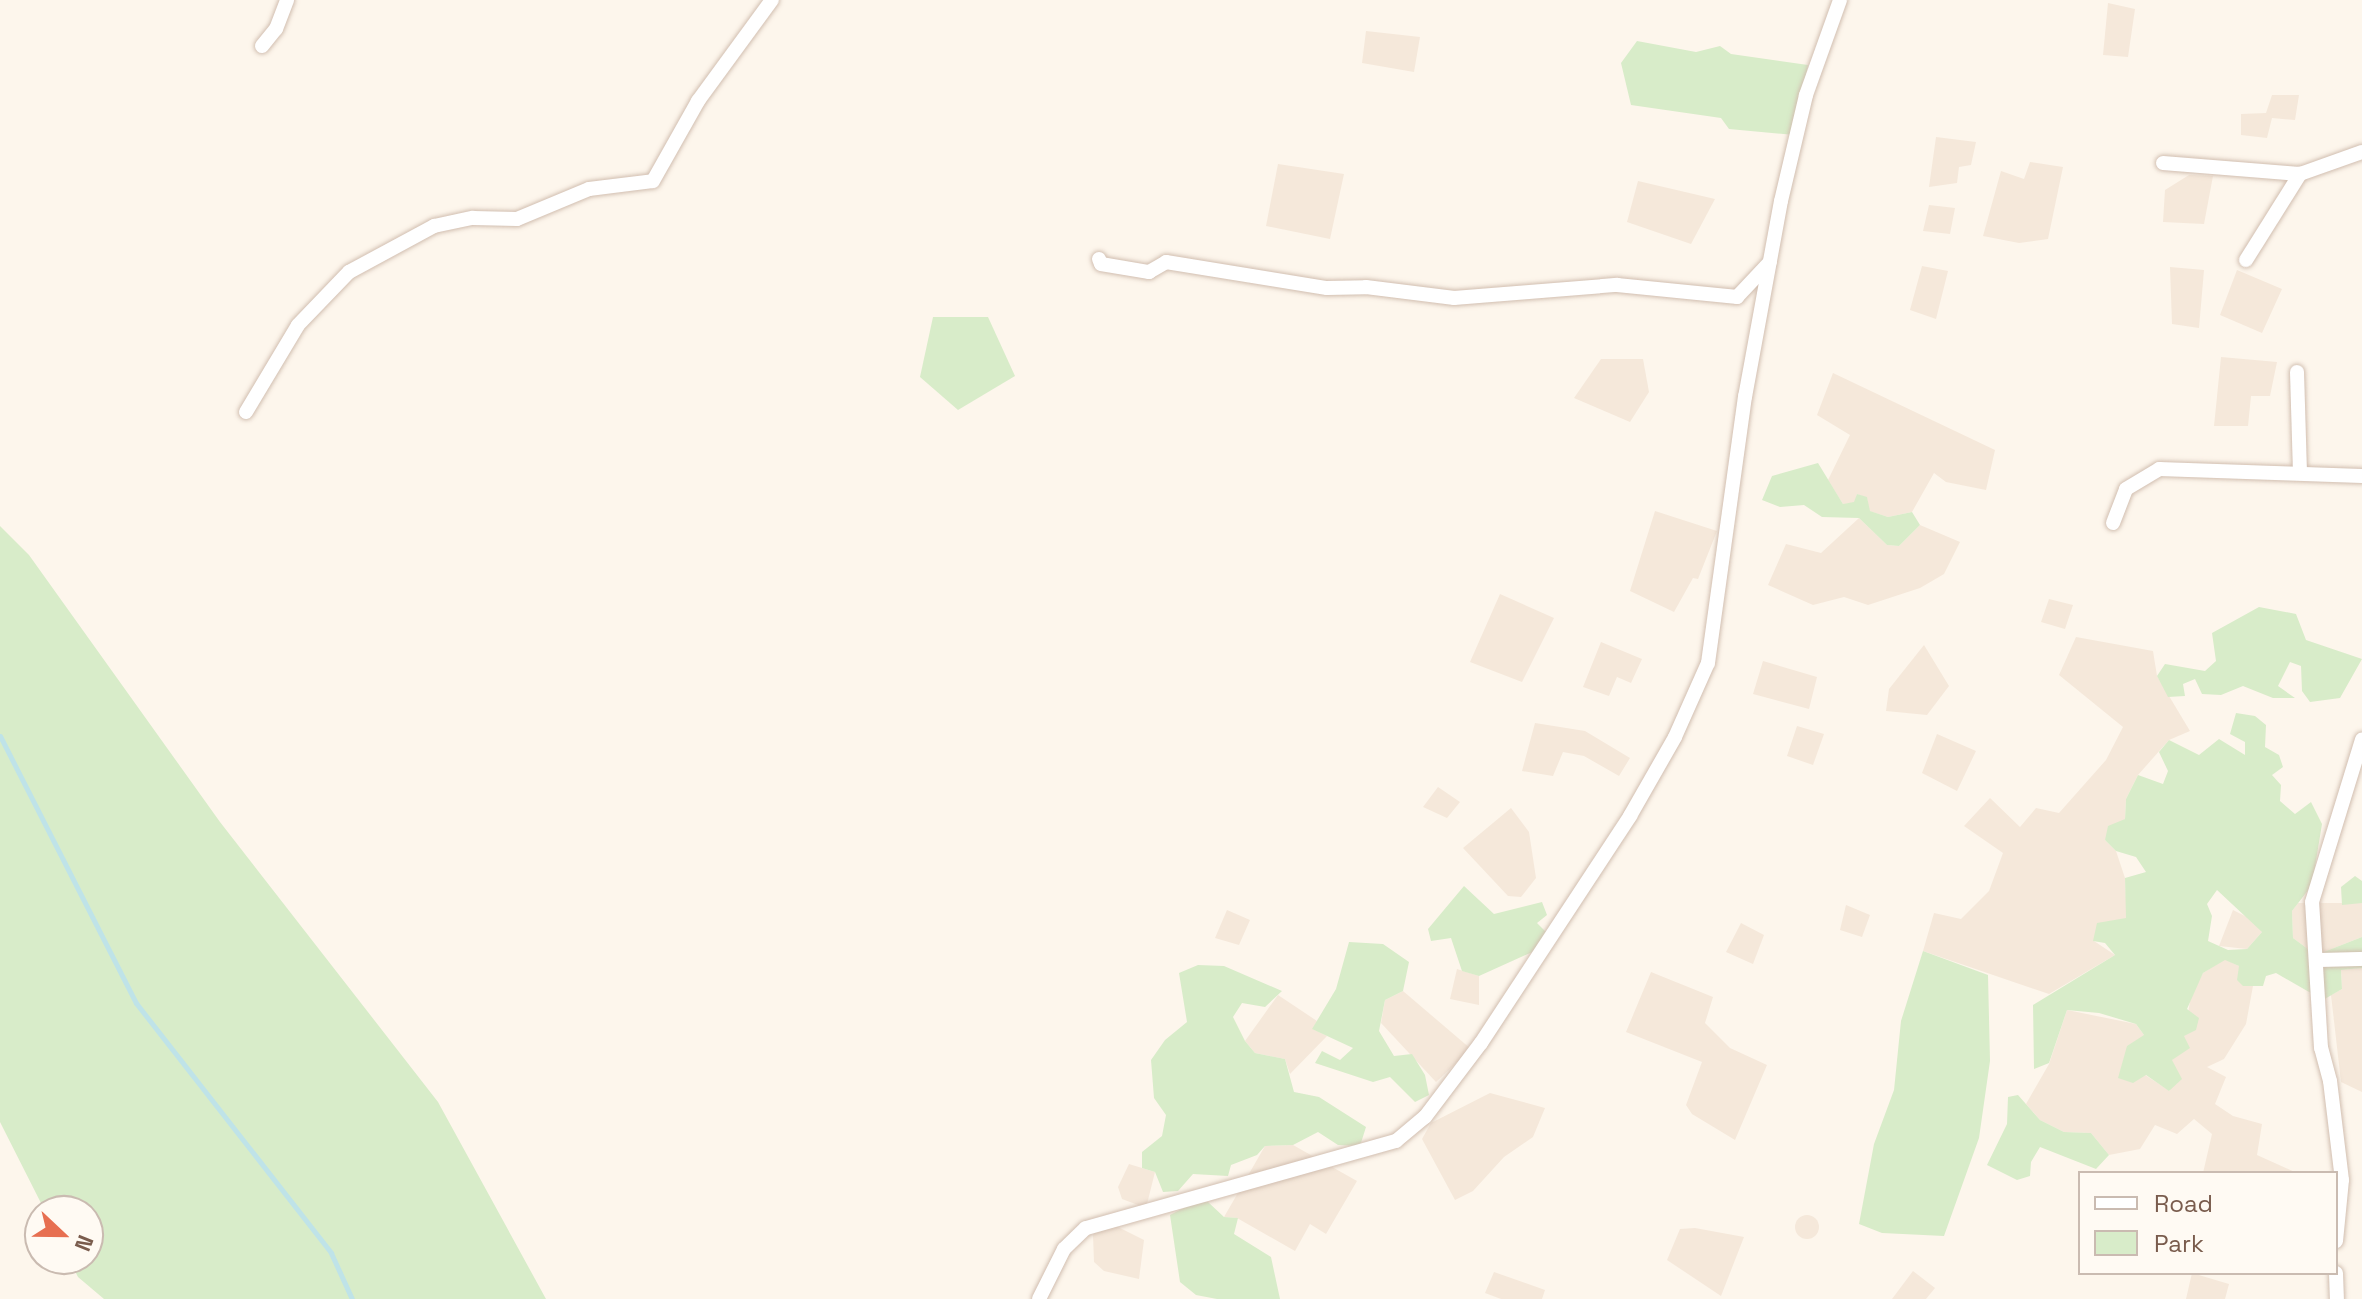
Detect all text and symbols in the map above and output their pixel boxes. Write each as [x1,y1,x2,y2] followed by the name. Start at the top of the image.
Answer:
[2078,1171,2338,1275] legend
[2154,1188,2213,1219] text: Road
[24,1195,104,1275] north arrow
[2154,1228,2204,1259] text: Park
[69,1231,100,1255] text: N

